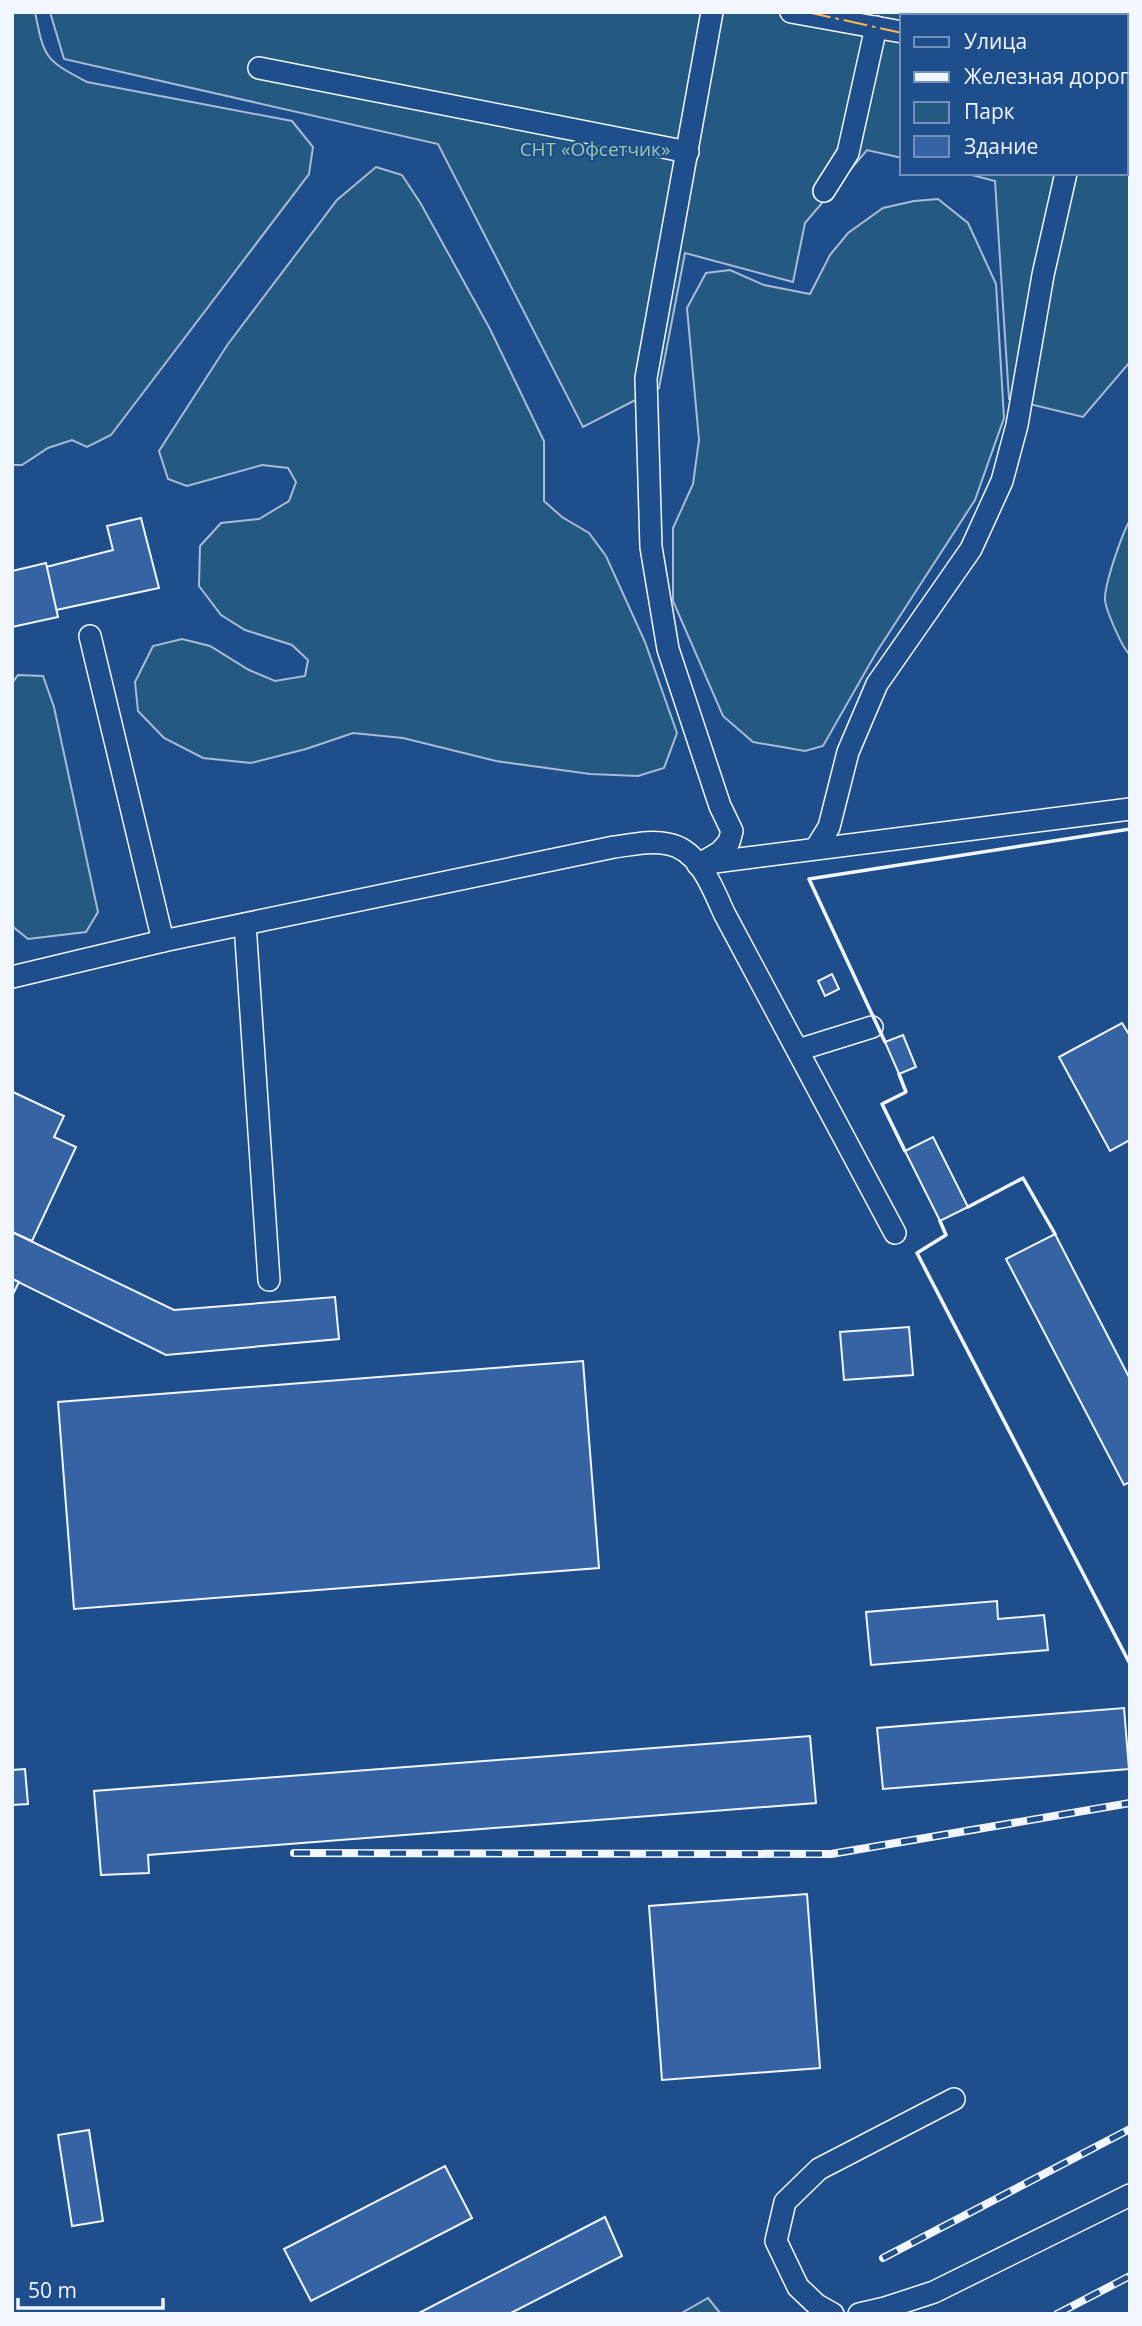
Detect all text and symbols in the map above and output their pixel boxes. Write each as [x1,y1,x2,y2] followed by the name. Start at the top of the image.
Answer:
[900,14,1128,175] legend
[964,27,1027,55] text: Улица
[964,62,1140,90] text: Железная дорога
[964,97,1015,125] text: Парк
[964,132,1038,160] text: Здание
[520,136,670,162] park label: СНТ «Офсетчик»
[18,2266,163,2310] scale bar
[28,2276,77,2304] text: 50 m

